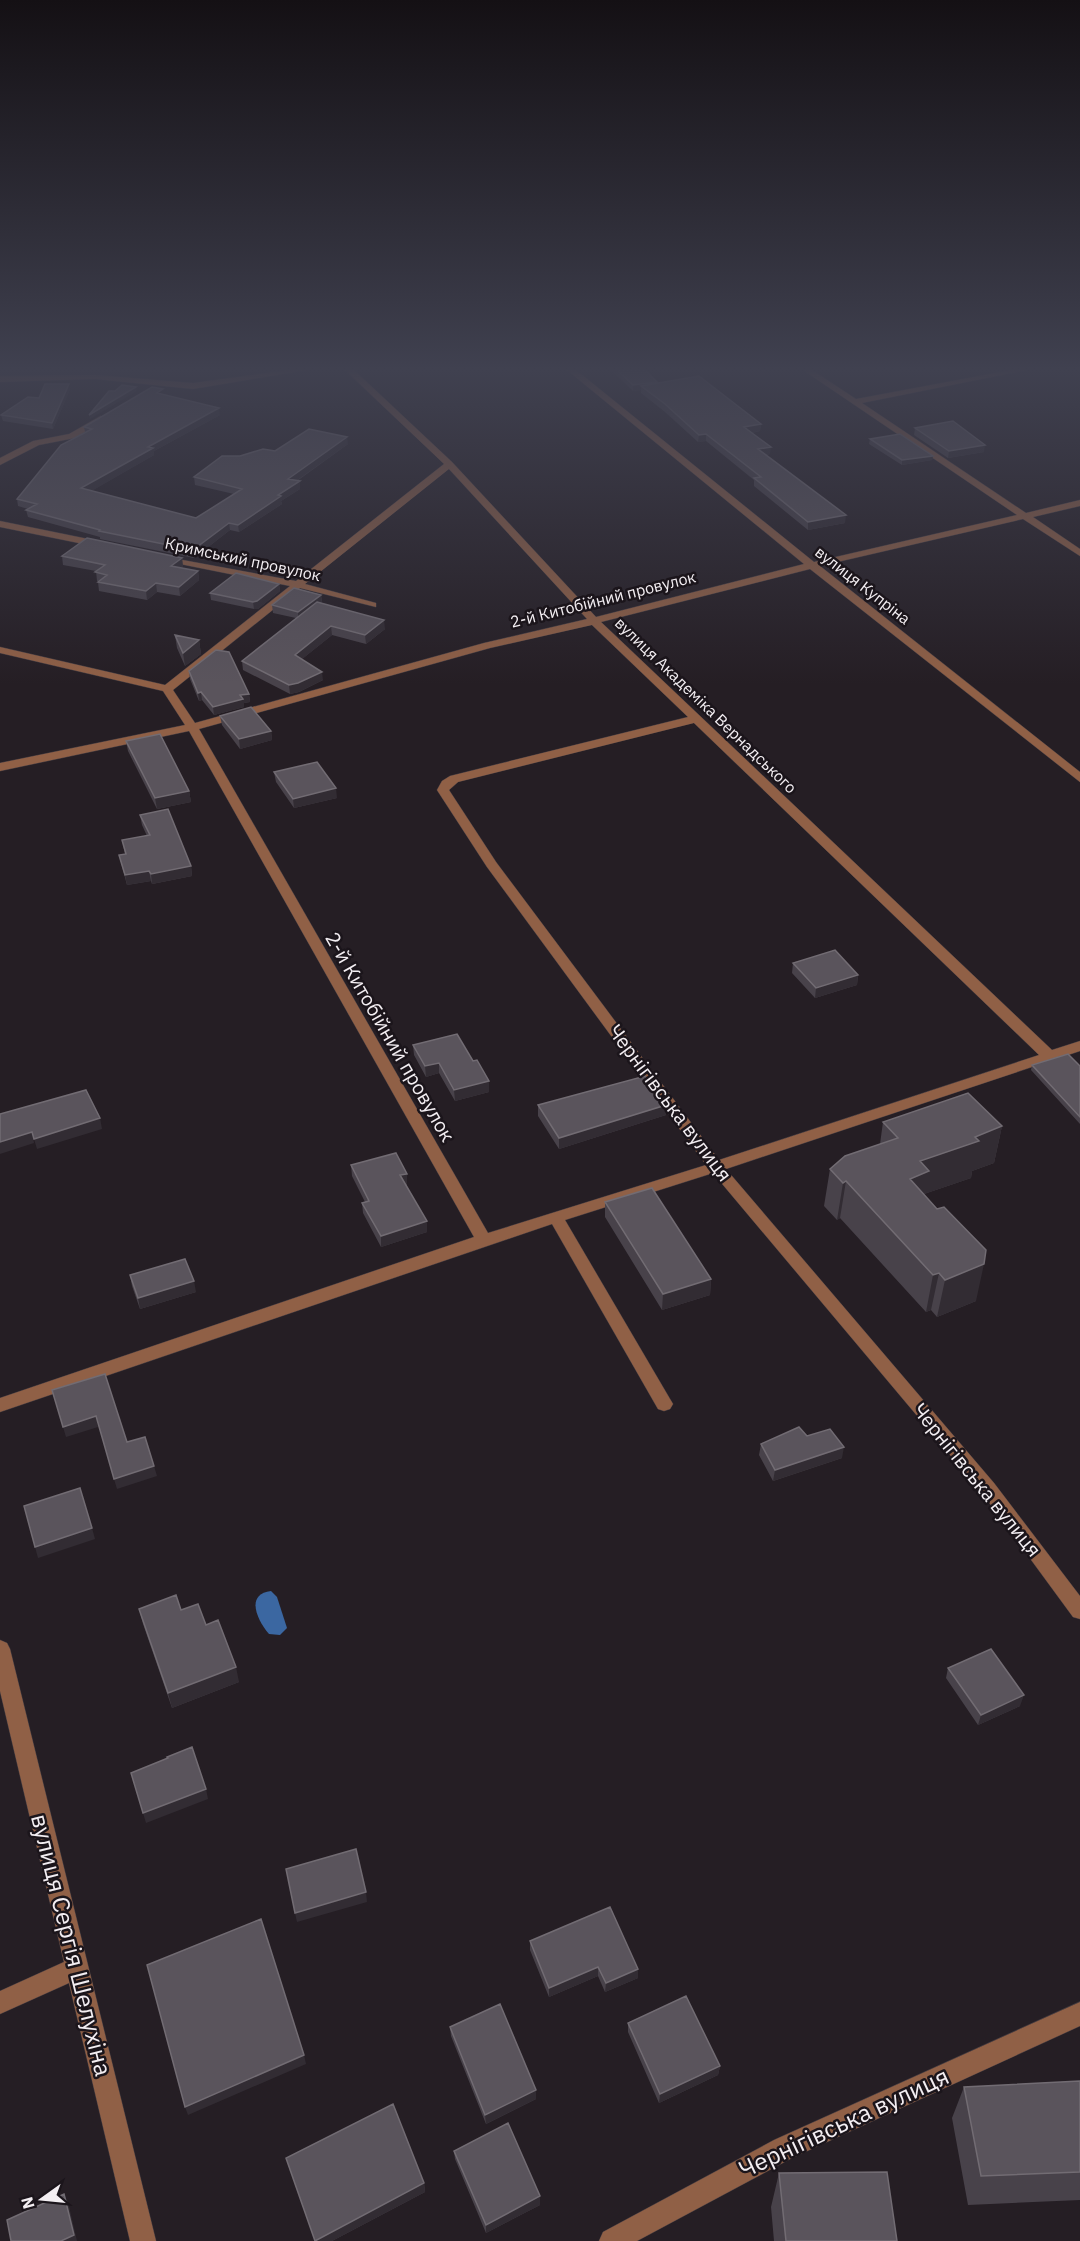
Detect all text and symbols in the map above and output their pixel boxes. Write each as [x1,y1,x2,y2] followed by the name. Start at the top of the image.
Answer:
[163,533,323,585] street label: Кримський провулок
[811,542,915,629] street label: вулиця Купріна
[508,566,698,632] street label: 2-й Китобійний провулок
[611,613,801,797] street label: вулиця Академіка Вернадського
[319,927,462,1147] street label: 2-й Китобійний провулок
[602,1019,738,1187] street label: Чернігівська вулиця
[907,1397,1048,1562] street label: Чернігівська вулиця
[24,1810,120,2079] street label: вулиця Сергія Шелухіна
[733,2059,954,2185] street label: Чернігівська вулиця
[12,2169,72,2229] north arrow
[16,2195,39,2211] text: N

